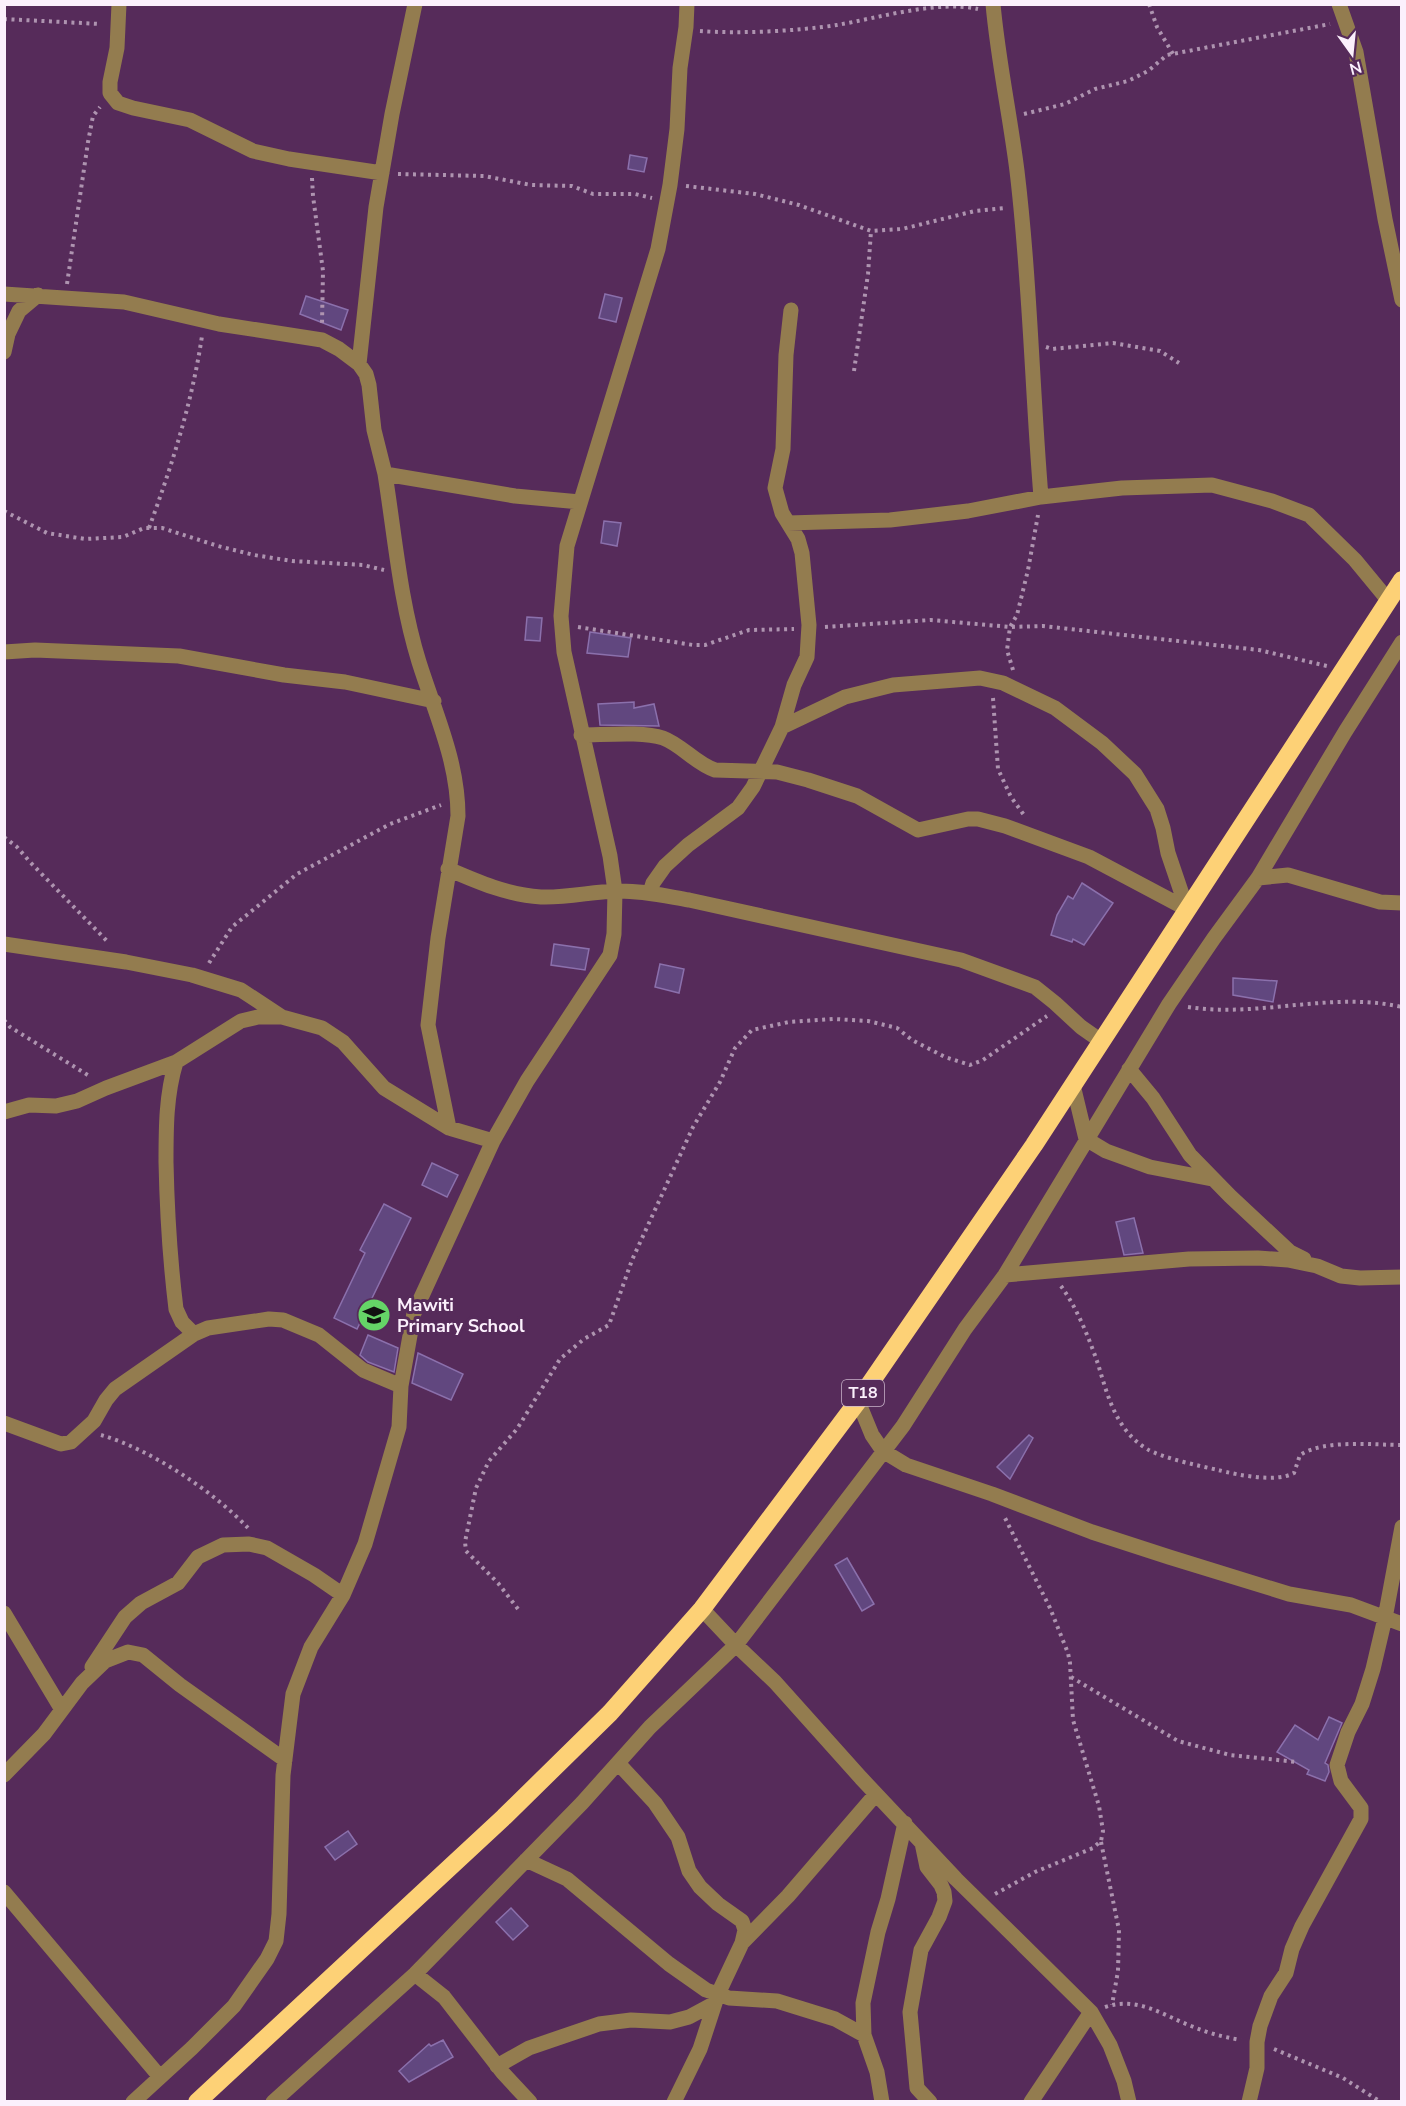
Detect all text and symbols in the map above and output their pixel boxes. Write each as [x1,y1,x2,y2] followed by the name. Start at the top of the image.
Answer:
[1322,24,1382,84] north arrow
[1347,55,1364,80] text: N
[397,1293,525,1338] place label: Mawiti Primary School
[356,1297,392,1333] school or university icon: Mawiti Primary School
[842,1380,884,1406] road number: T18

